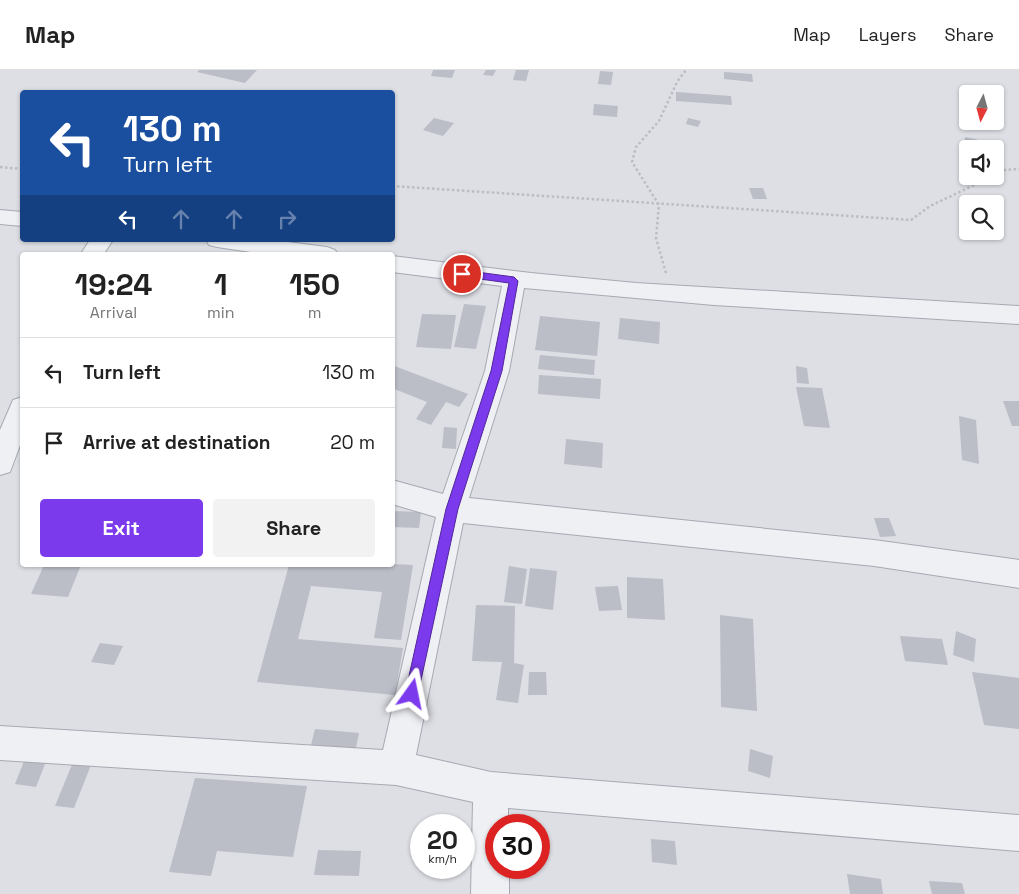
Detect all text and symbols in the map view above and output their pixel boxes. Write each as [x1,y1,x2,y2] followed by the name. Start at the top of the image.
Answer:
[25,19,75,50] text: Map
[793,23,831,46] text: Map
[859,23,916,46] text: Layers
[944,23,994,46] text: Share
[959,85,1004,130] north arrow
[959,85,1004,240] map controls
[123,107,222,151] text: 130 m
[40,110,105,175] icon: left
[959,140,1004,185] button: sound
[123,150,213,178] text: Turn left
[959,195,1004,240] button: search
[114,205,142,233] icon: left
[167,205,195,233] icon: ahead
[220,205,248,233] icon: ahead
[273,205,301,233] icon: right
[441,253,483,295] pin
[448,260,476,288] icon: arrive
[75,265,152,304] text: 19:24
[214,265,228,304] text: 1
[289,265,340,304] text: 150
[90,302,137,323] text: Arrival
[207,302,234,323] text: min
[308,302,322,323] text: m
[40,359,68,387] icon: left
[83,360,161,385] text: Turn left
[322,360,375,385] text: 130 m
[40,429,68,457] icon: arrive
[83,430,271,455] text: Arrive at destination
[330,430,375,455] text: 20 m
[40,499,203,557] button: Exit
[213,499,375,557] button: Share
[385,667,437,719] position arrow
[485,814,550,879] speed limit sign: 30
[427,824,458,856] text: 20
[428,851,457,867] text: km/h

